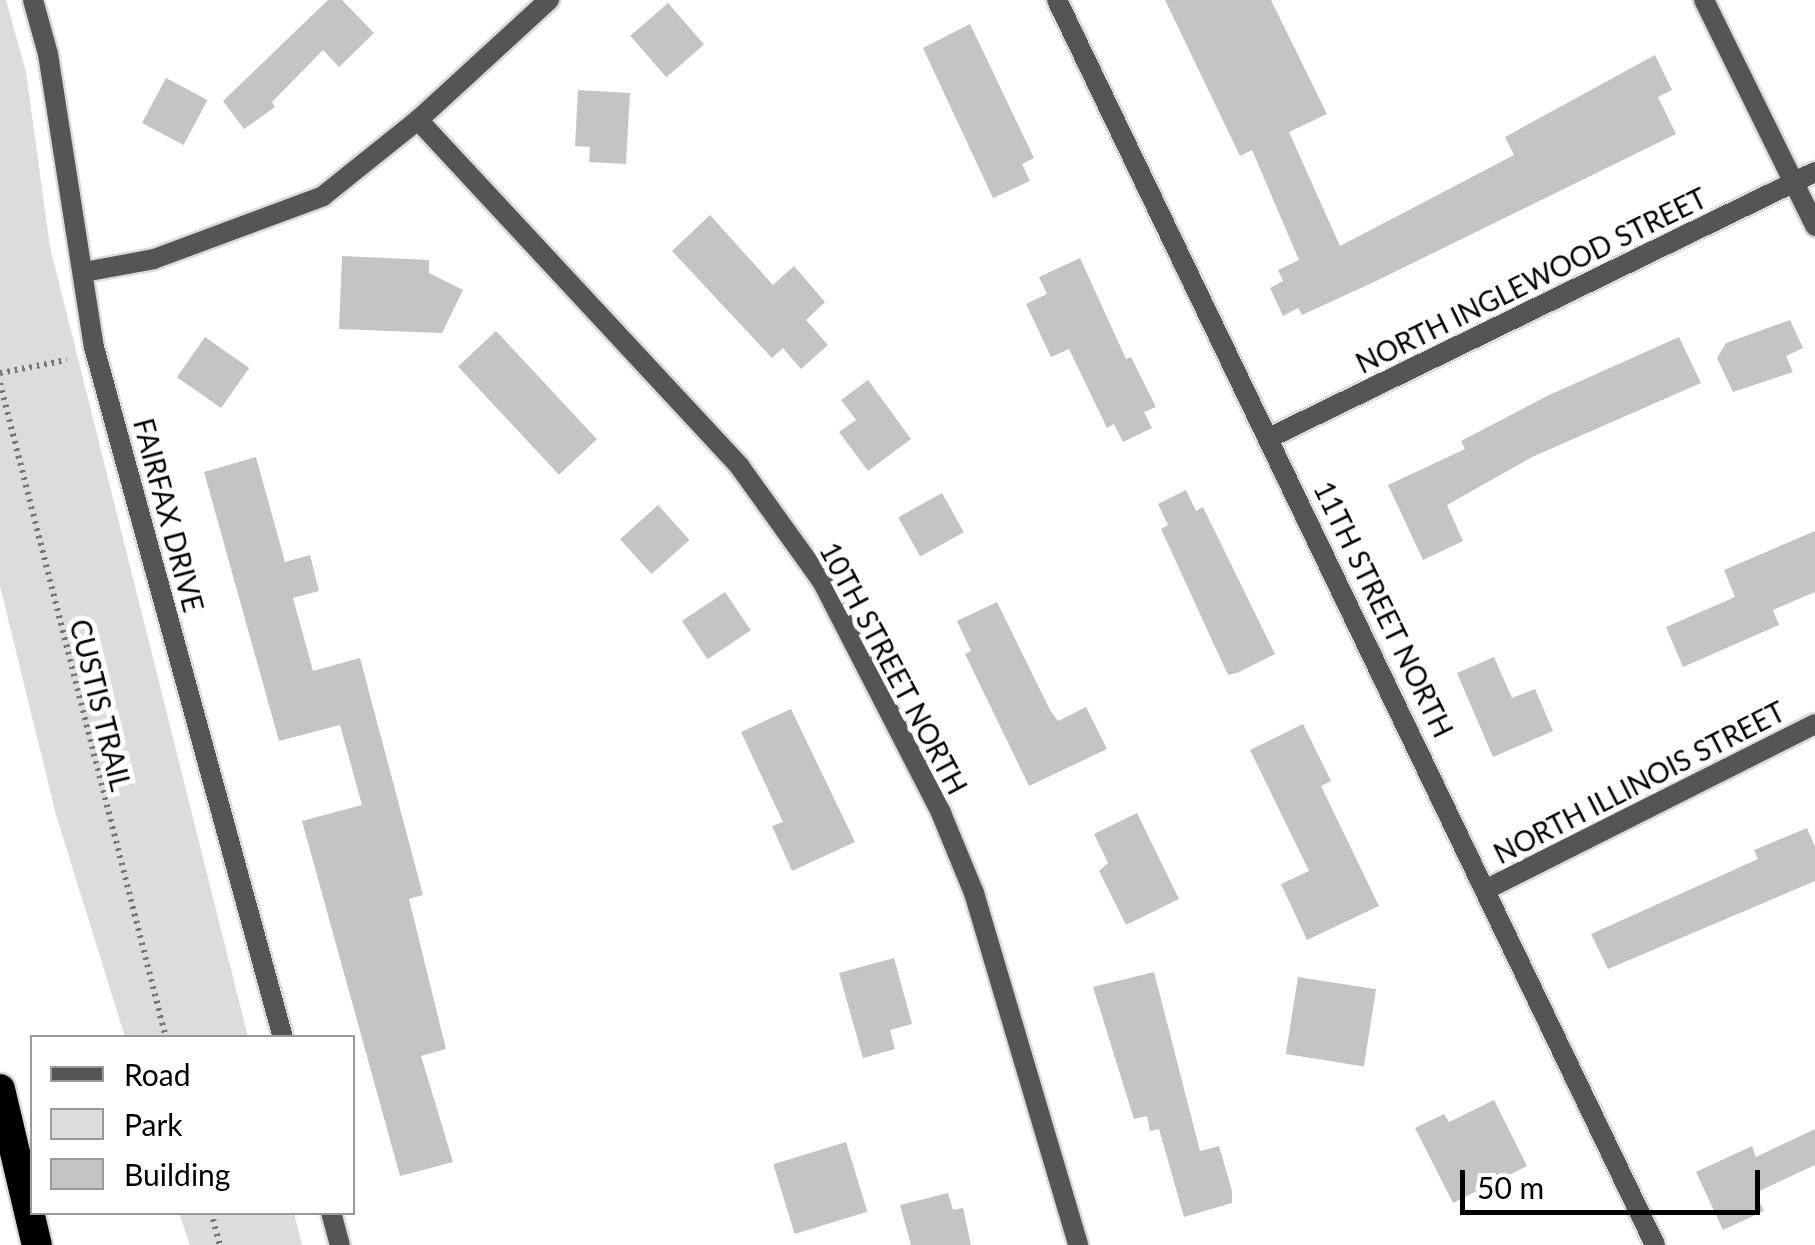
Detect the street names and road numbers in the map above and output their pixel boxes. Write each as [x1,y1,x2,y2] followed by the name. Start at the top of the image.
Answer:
[1350,180,1712,380] street label: NORTH INGLEWOOD STREET
[127,415,211,615] street label: FAIRFAX DRIVE
[1307,475,1461,743] street label: 11TH STREET NORTH
[813,536,975,800] street label: 10TH STREET NORTH
[63,615,139,795] street label: CUSTIS TRAIL
[1488,694,1790,870] street label: NORTH ILLINOIS STREET

